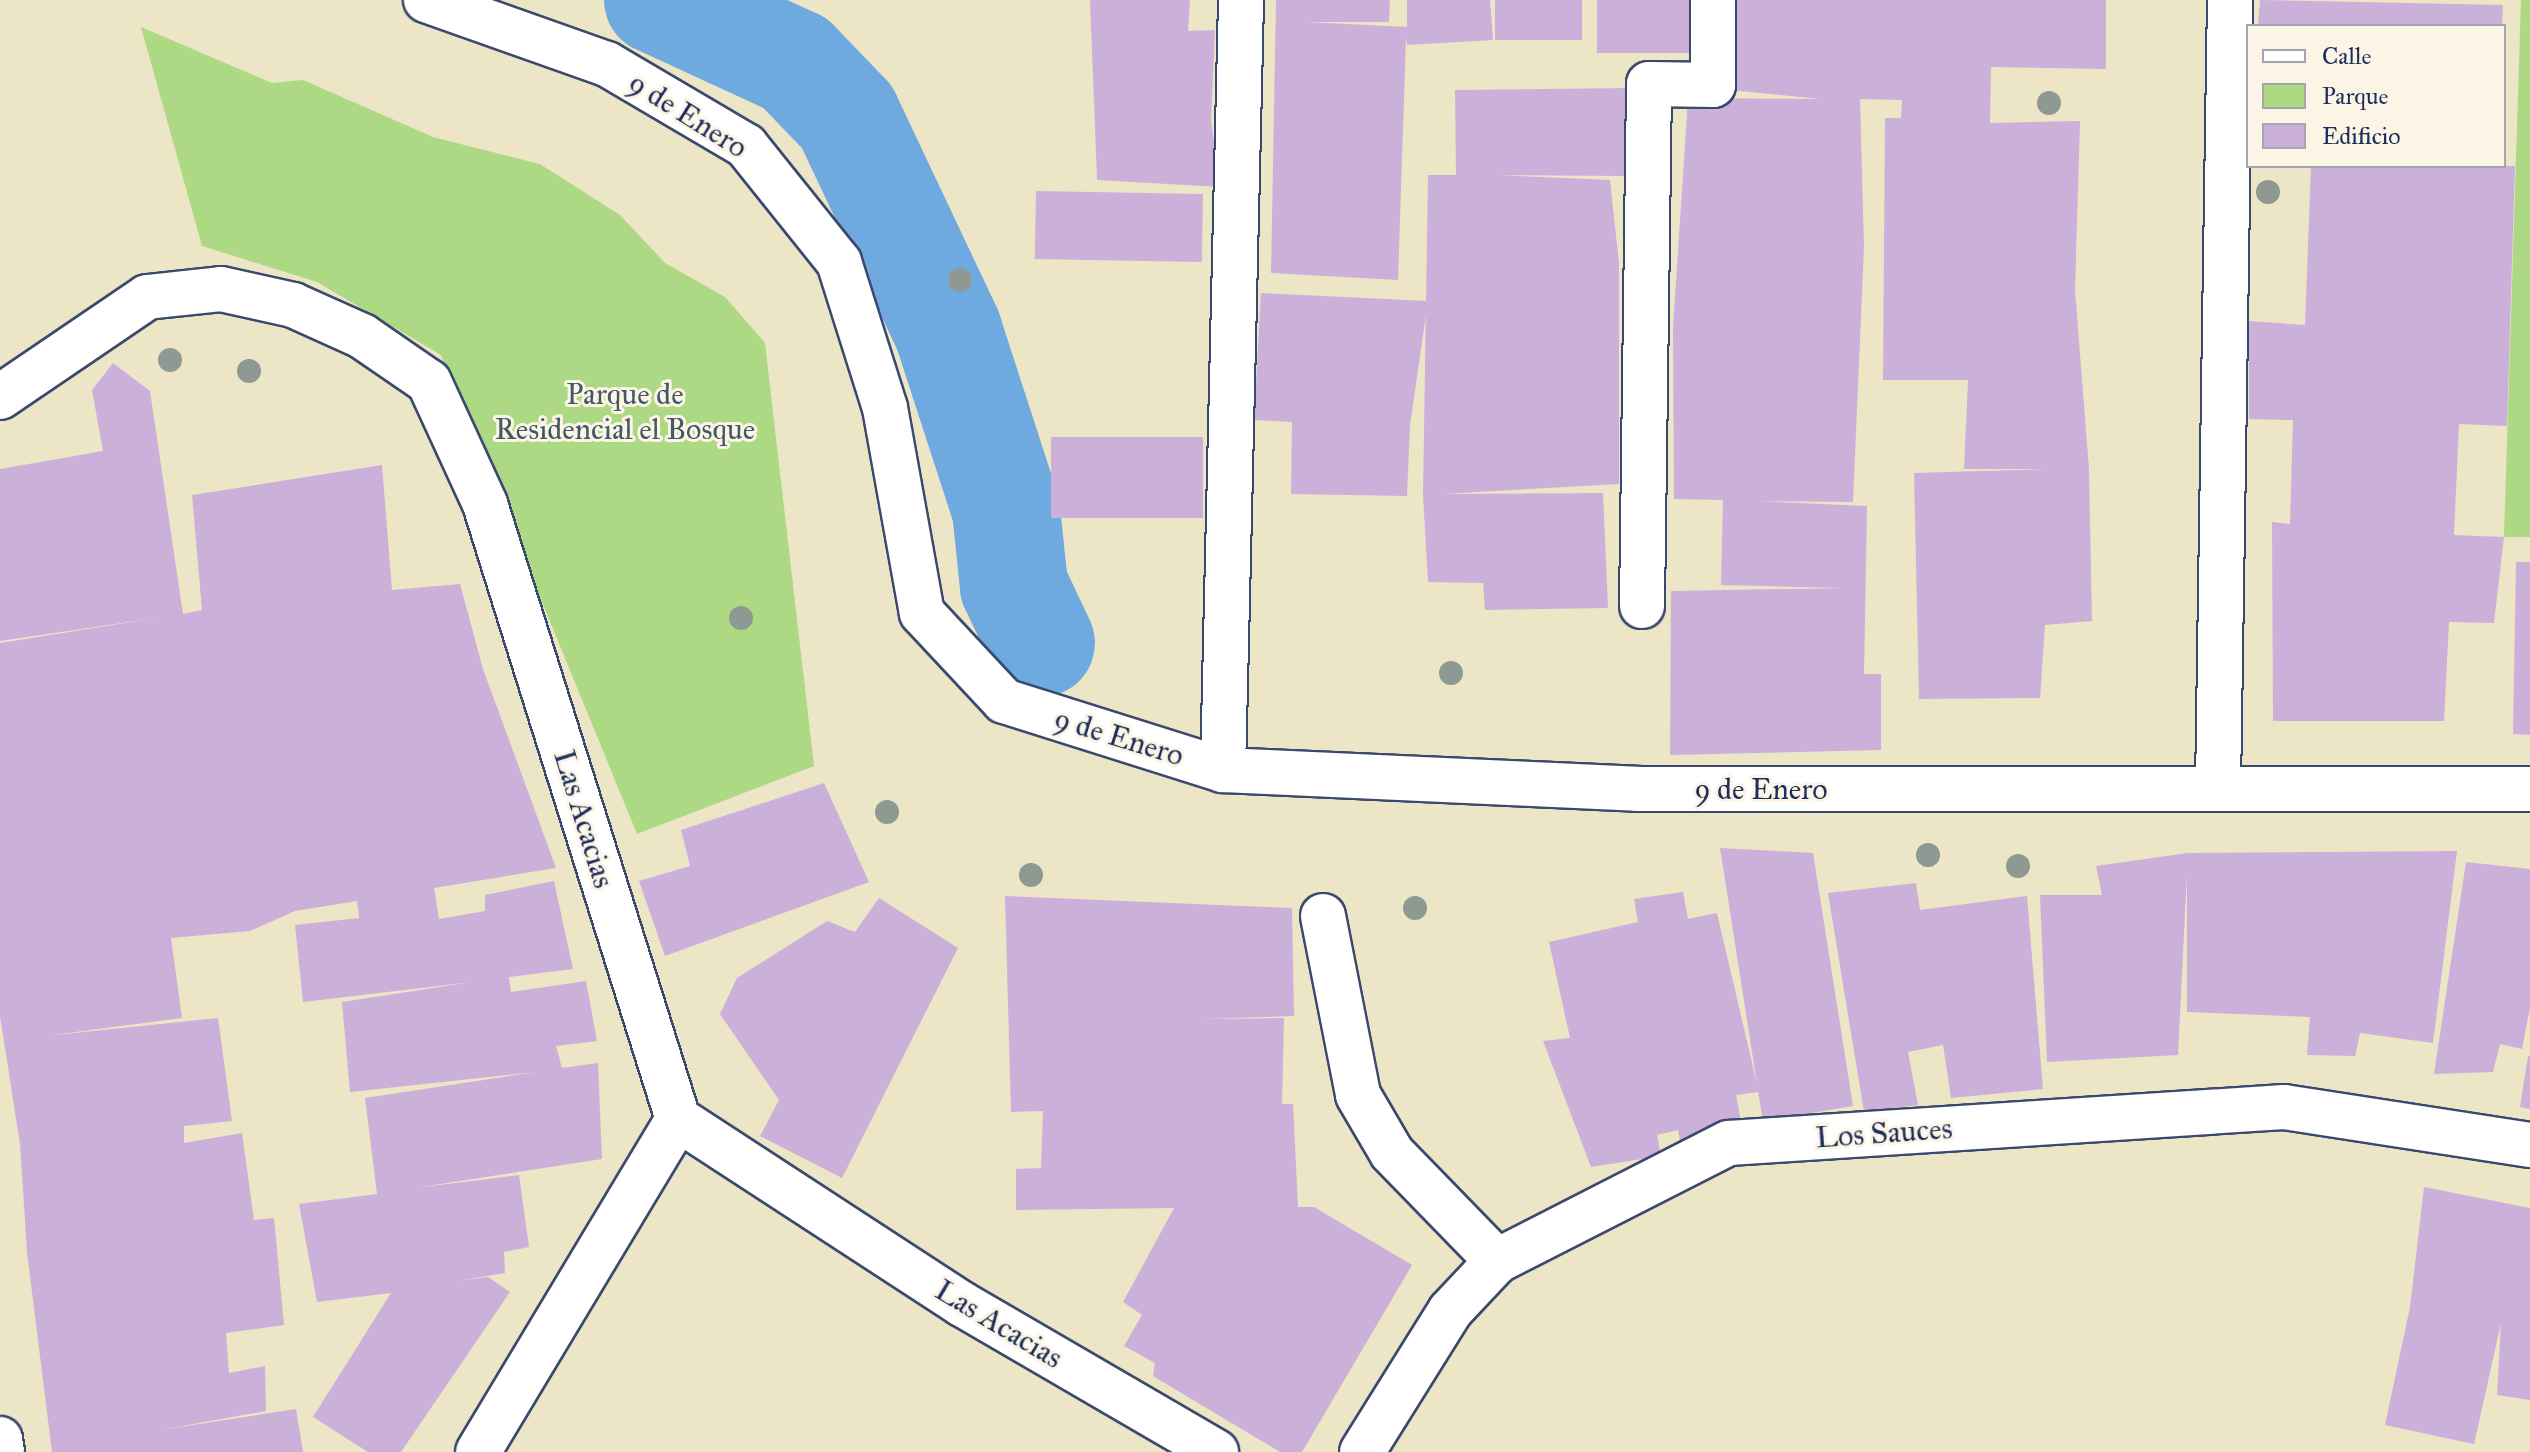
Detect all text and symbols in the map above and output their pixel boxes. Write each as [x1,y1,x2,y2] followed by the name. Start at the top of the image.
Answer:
[2246,24,2506,168] legend
[2322,41,2371,71] text: Calle
[622,64,754,166] street label: 9 de Enero
[2322,81,2389,111] text: Parque
[2322,121,2401,151] text: Edificio
[495,376,755,446] park label: Parque de Residencial el Bosque
[1050,700,1188,774] street label: 9 de Enero
[546,746,622,892] street label: Las Acacias
[1694,771,1828,807] street label: 9 de Enero
[1814,1110,1954,1156] street label: Los Sauces
[929,1272,1069,1376] street label: Las Acacias

